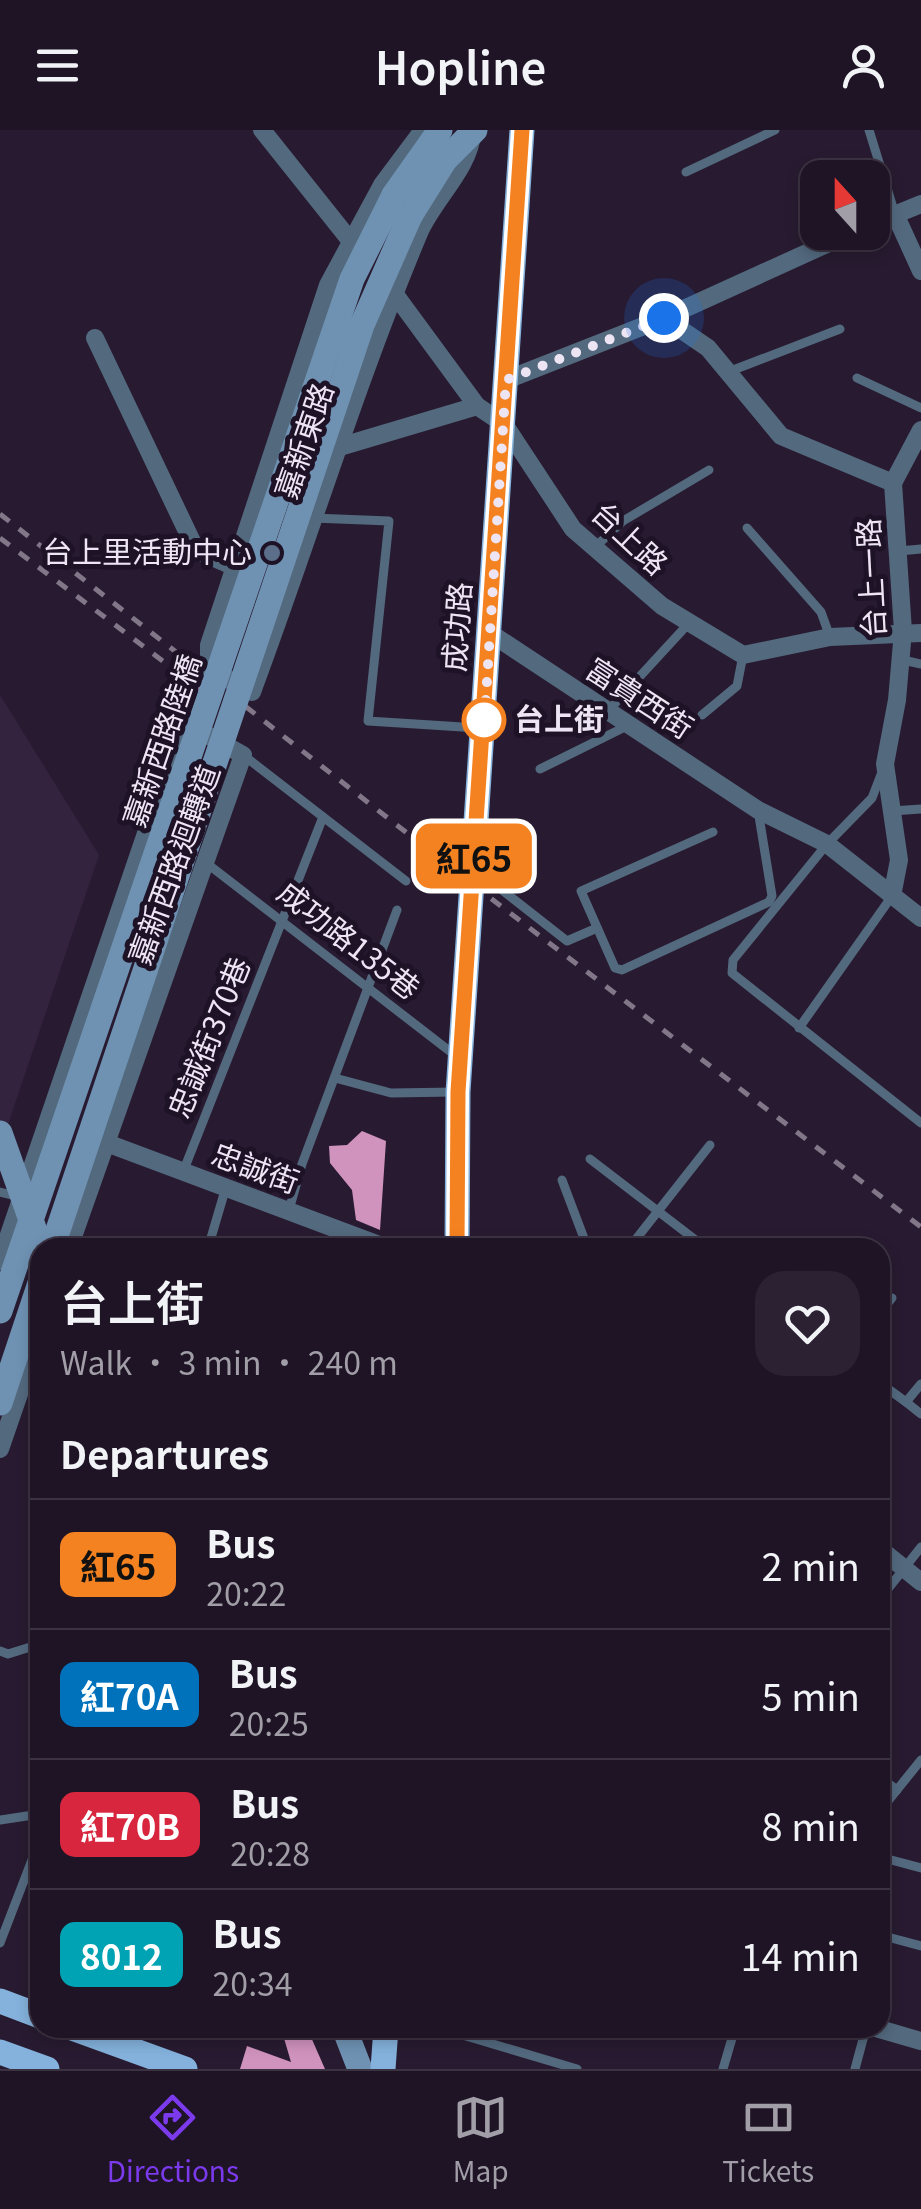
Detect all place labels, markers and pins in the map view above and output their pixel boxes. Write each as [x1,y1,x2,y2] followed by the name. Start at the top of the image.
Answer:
[42,528,252,572] place label: 台上里活動中心
[261,542,283,564] marker: 台上里活動中心
[514,695,604,739] place label: 台上街
[463,699,505,741] marker: 台上街

